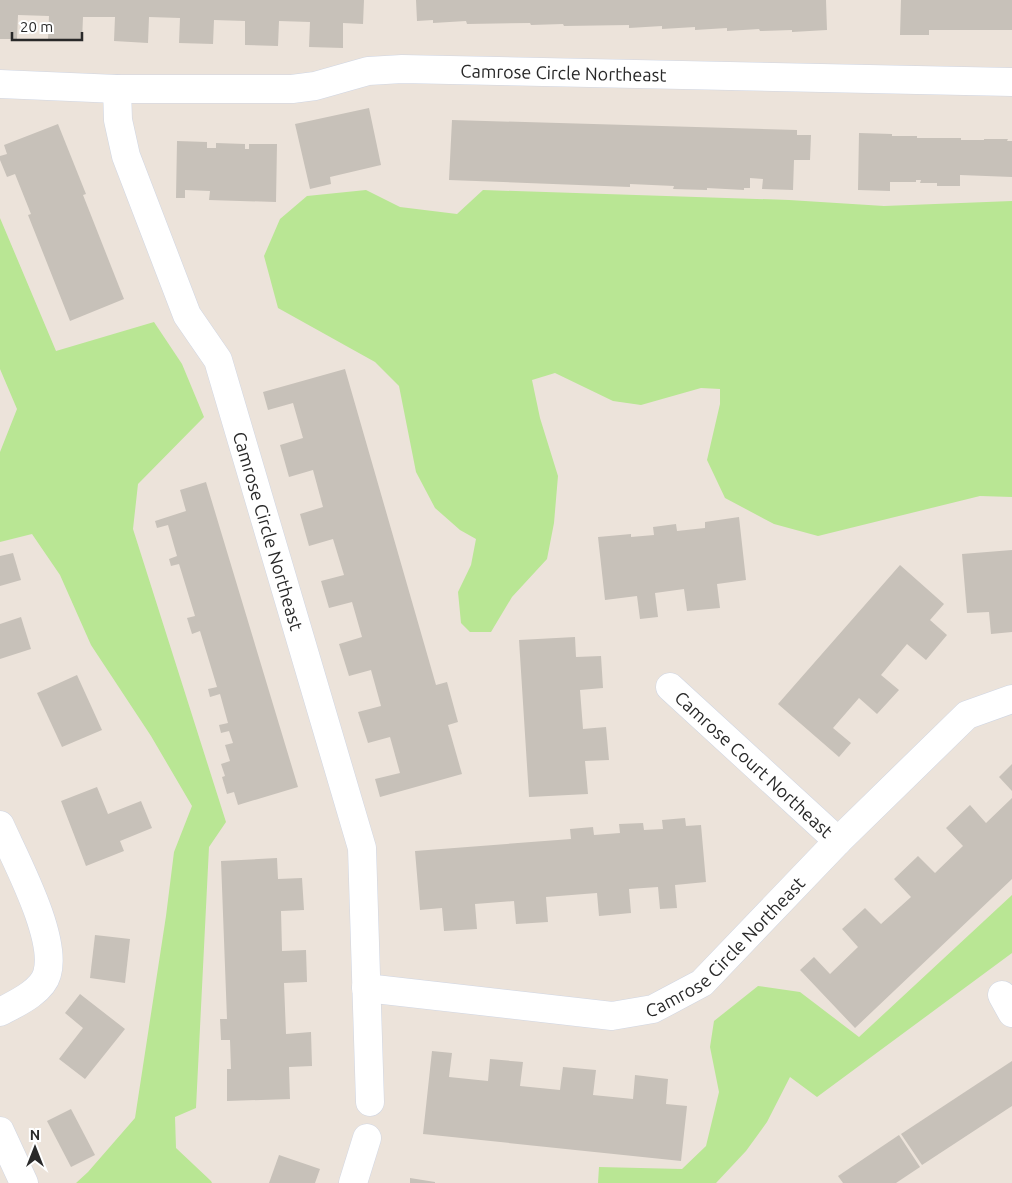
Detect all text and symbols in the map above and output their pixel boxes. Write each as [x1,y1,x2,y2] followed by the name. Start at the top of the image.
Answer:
[12,10,82,42] scale bar
[20,18,53,35] text: 20 m
[460,60,667,85] street label: Camrose Circle Northeast
[230,429,307,633] street label: Camrose Circle Northeast
[671,687,837,841] street label: Camrose Court Northeast
[644,873,808,1020] street label: Camrose Circle Northeast
[10,1123,60,1173] north arrow
[30,1127,40,1143] text: N

